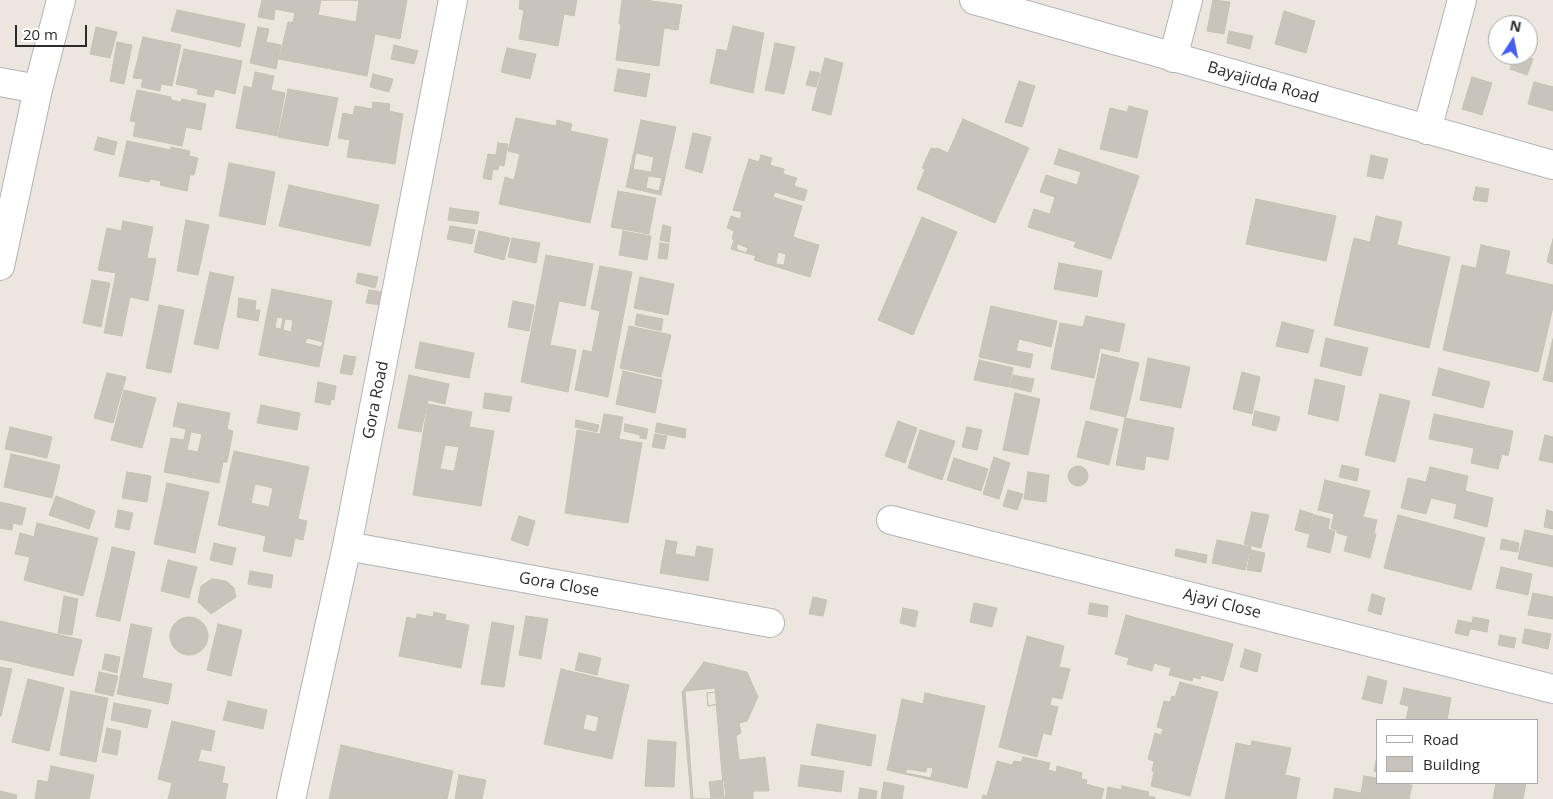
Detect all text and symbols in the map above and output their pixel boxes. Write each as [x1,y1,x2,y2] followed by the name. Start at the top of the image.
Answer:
[18,15,90,47] scale bar
[1488,15,1538,65] north arrow
[1508,15,1523,36] text: N
[23,24,58,44] text: 20 m
[1205,58,1321,108] street label: Bayajidda Road
[359,359,393,441] street label: Gora Road
[517,568,601,602] street label: Gora Close
[1181,585,1263,623] street label: Ajayi Close
[1376,719,1538,784] legend
[1423,729,1459,749] text: Road
[1423,754,1480,774] text: Building

